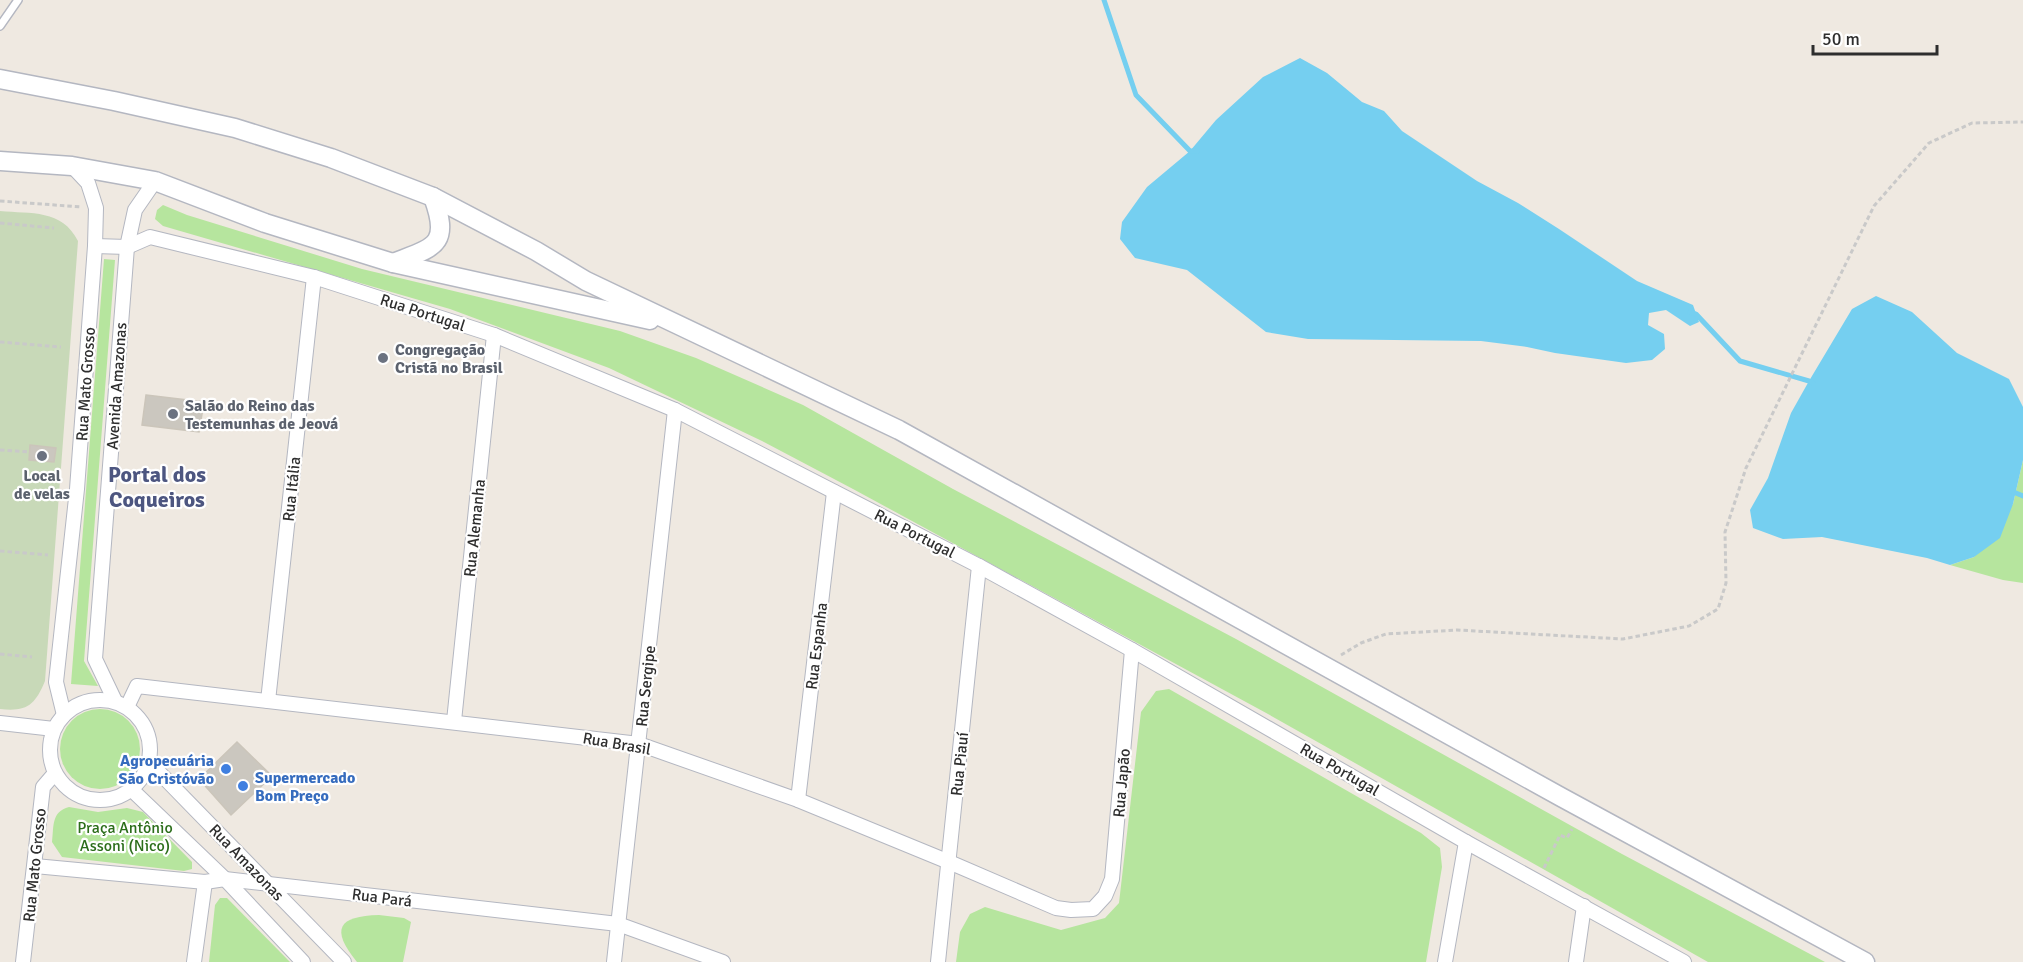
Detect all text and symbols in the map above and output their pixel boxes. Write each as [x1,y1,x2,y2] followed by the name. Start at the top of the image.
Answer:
[1813,18,1938,56] scale bar
[1822,28,1860,50] text: 50 m
[378,290,468,336] street label: Rua Portugal
[103,322,131,450] street label: Avenida Amazonas
[72,326,100,442] street label: Rua Mato Grosso
[395,340,503,378] place label: Congregação Cristã no Brasil
[376,351,390,365] marker: Congregação Cristã no Brasil
[185,396,338,434] place label: Salão do Reino das Testemunhas de Jeová
[166,407,180,421] marker: Salão do Reino das Testemunhas de Jeová
[35,449,49,463] marker: Local de velas
[279,456,305,523] street label: Rua Itália
[108,461,206,513] district label: Portal dos Coqueiros
[14,466,70,504] place label: Local de velas
[460,478,490,578] street label: Rua Alemanha
[871,505,959,563] street label: Rua Portugal
[802,601,832,691] street label: Rua Espanha
[632,645,660,728] street label: Rua Sergipe
[581,728,653,760] street label: Rua Brasil
[947,730,973,797] street label: Rua Piauí
[1296,739,1383,801] street label: Rua Portugal
[1109,748,1135,819] street label: Rua Japão
[119,751,214,789] place label: Agropecuária São Cristóvão
[219,762,233,776] marker: Agropecuária São Cristóvão
[255,768,355,806] place label: Supermercado Bom Preço
[236,779,250,793] marker: Supermercado Bom Preço
[19,807,51,923] street label: Rua Mato Grosso
[77,818,173,856] park label: Praça Antônio Assoni (Nico)
[205,820,288,905] street label: Rua Amazonas
[351,884,413,912] street label: Rua Pará

